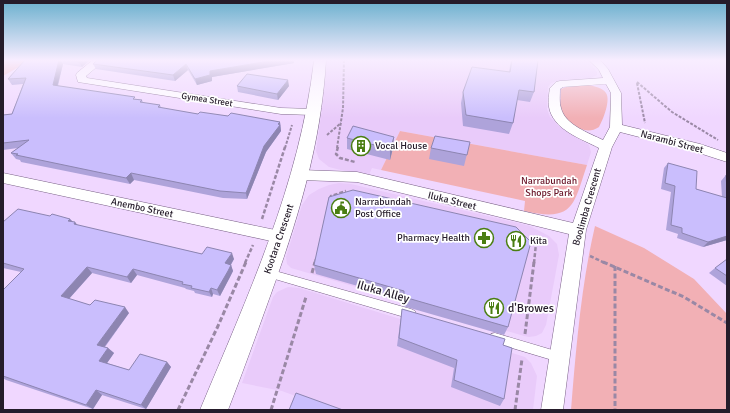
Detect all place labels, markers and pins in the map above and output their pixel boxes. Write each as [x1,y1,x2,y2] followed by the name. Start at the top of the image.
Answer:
[350,135,372,157] building icon: Vocal House
[375,140,427,152] place label: Vocal House
[355,196,411,220] place label: Narrabundah Post Office
[330,197,352,219] public building icon: Narrabundah Post Office
[473,227,495,249] pharmacy icon: Pharmacy Health
[505,230,527,252] restaurant icon: Kita
[397,232,470,244] place label: Pharmacy Health
[530,235,547,247] place label: Kita
[483,297,505,319] restaurant icon: d'Browes
[508,301,554,316] place label: d'Browes

